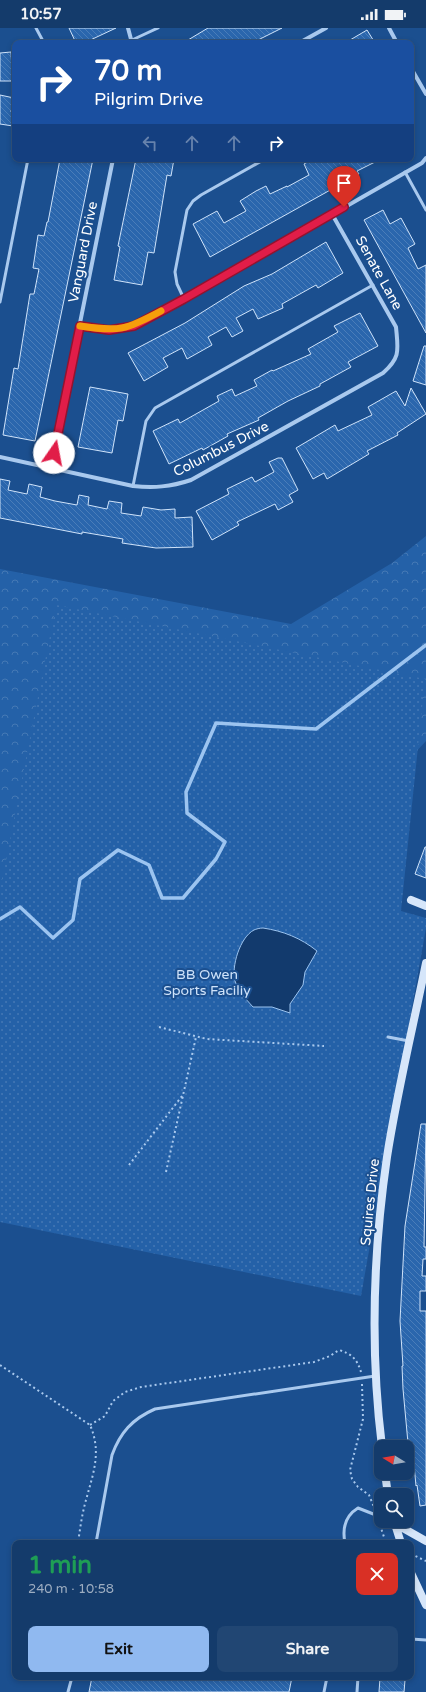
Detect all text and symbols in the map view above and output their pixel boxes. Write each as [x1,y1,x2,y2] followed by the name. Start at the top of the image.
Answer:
[20,5,62,23] text: 10:57
[94,54,162,88] text: 70 m
[28,56,80,108] icon: right
[94,88,203,110] text: Pilgrim Drive
[139,132,161,154] icon: left
[181,132,203,154] icon: ahead
[223,132,245,154] icon: ahead
[265,132,287,154] icon: right
[327,166,361,207] pin
[333,172,355,194] icon: arrive
[65,200,101,304] street label: Vanguard Drive
[352,233,406,313] street label: Senate Lane
[170,418,272,480] street label: Columbus Drive
[33,432,75,474] position arrow
[163,966,251,999] park label: BB Owen Sports Faciliy
[357,1158,383,1246] street label: Squires Drive
[374,1440,414,1480] north arrow
[374,1440,414,1528] map controls
[374,1488,414,1528] button: search
[28,1551,92,1580] text: 1 min
[356,1553,398,1595] button: close
[28,1581,114,1597] text: 240 m · 10:58
[28,1626,209,1672] button: Exit
[217,1626,398,1672] button: Share

